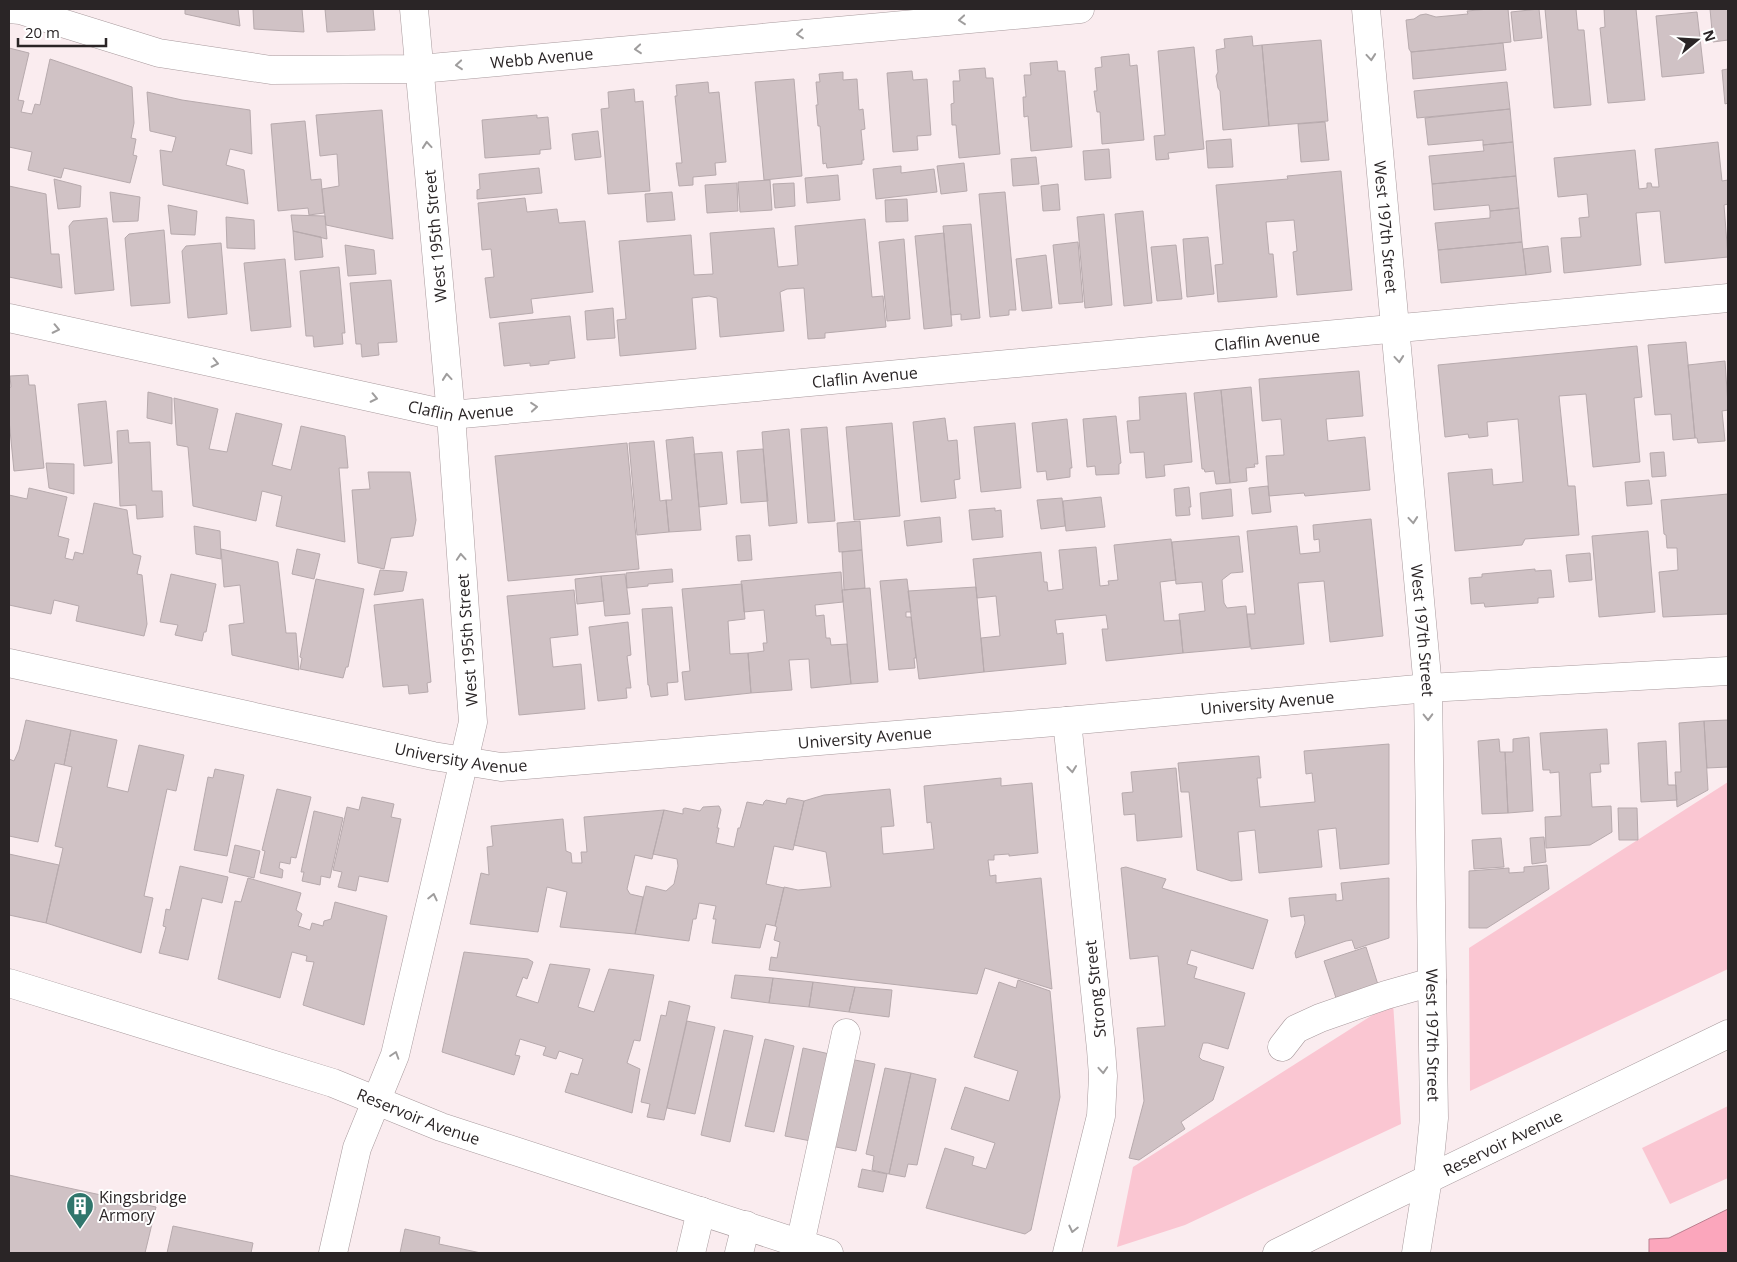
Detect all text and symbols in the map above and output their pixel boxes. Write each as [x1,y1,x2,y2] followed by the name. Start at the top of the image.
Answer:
[957,14,965,25] one-way arrow
[18,15,105,47] scale bar
[1672,15,1722,65] north arrow
[25,22,60,42] text: 20 m
[1699,27,1721,44] text: N
[796,29,804,40] one-way arrow
[489,42,594,74] street label: Webb Avenue
[634,43,642,54] one-way arrow
[1365,54,1376,62] one-way arrow
[455,60,463,71] one-way arrow
[421,141,432,149] one-way arrow
[1369,160,1403,295] street label: West 197th Street
[418,168,452,303] street label: West 195th Street
[52,323,61,334] one-way arrow
[1213,324,1321,356] street label: Claflin Avenue
[1393,355,1404,363] one-way arrow
[211,358,220,368] one-way arrow
[811,361,919,393] street label: Claflin Avenue
[442,373,453,381] one-way arrow
[369,392,378,403] one-way arrow
[406,395,514,426] street label: Claflin Avenue
[530,402,538,413] one-way arrow
[1407,517,1418,525] one-way arrow
[456,552,467,560] one-way arrow
[1406,563,1439,697] street label: West 197th Street
[451,573,483,707] street label: West 195th Street
[1199,686,1335,720] street label: University Avenue
[1423,714,1433,721] one-way arrow
[797,721,933,754] street label: University Avenue
[392,737,528,778] street label: University Avenue
[1067,766,1078,774] one-way arrow
[427,892,438,901] one-way arrow
[1079,939,1111,1039] street label: Strong Street
[1421,968,1445,1102] street label: West 197th Street
[389,1051,399,1060] one-way arrow
[1097,1067,1108,1075] one-way arrow
[354,1083,483,1150] street label: Reservoir Avenue
[1439,1105,1566,1181] street label: Reservoir Avenue
[99,1186,187,1226] place label: Kingsbridge Armory
[65,1191,95,1230] building icon: Kingsbridge Armory
[1068,1225,1079,1234] one-way arrow

